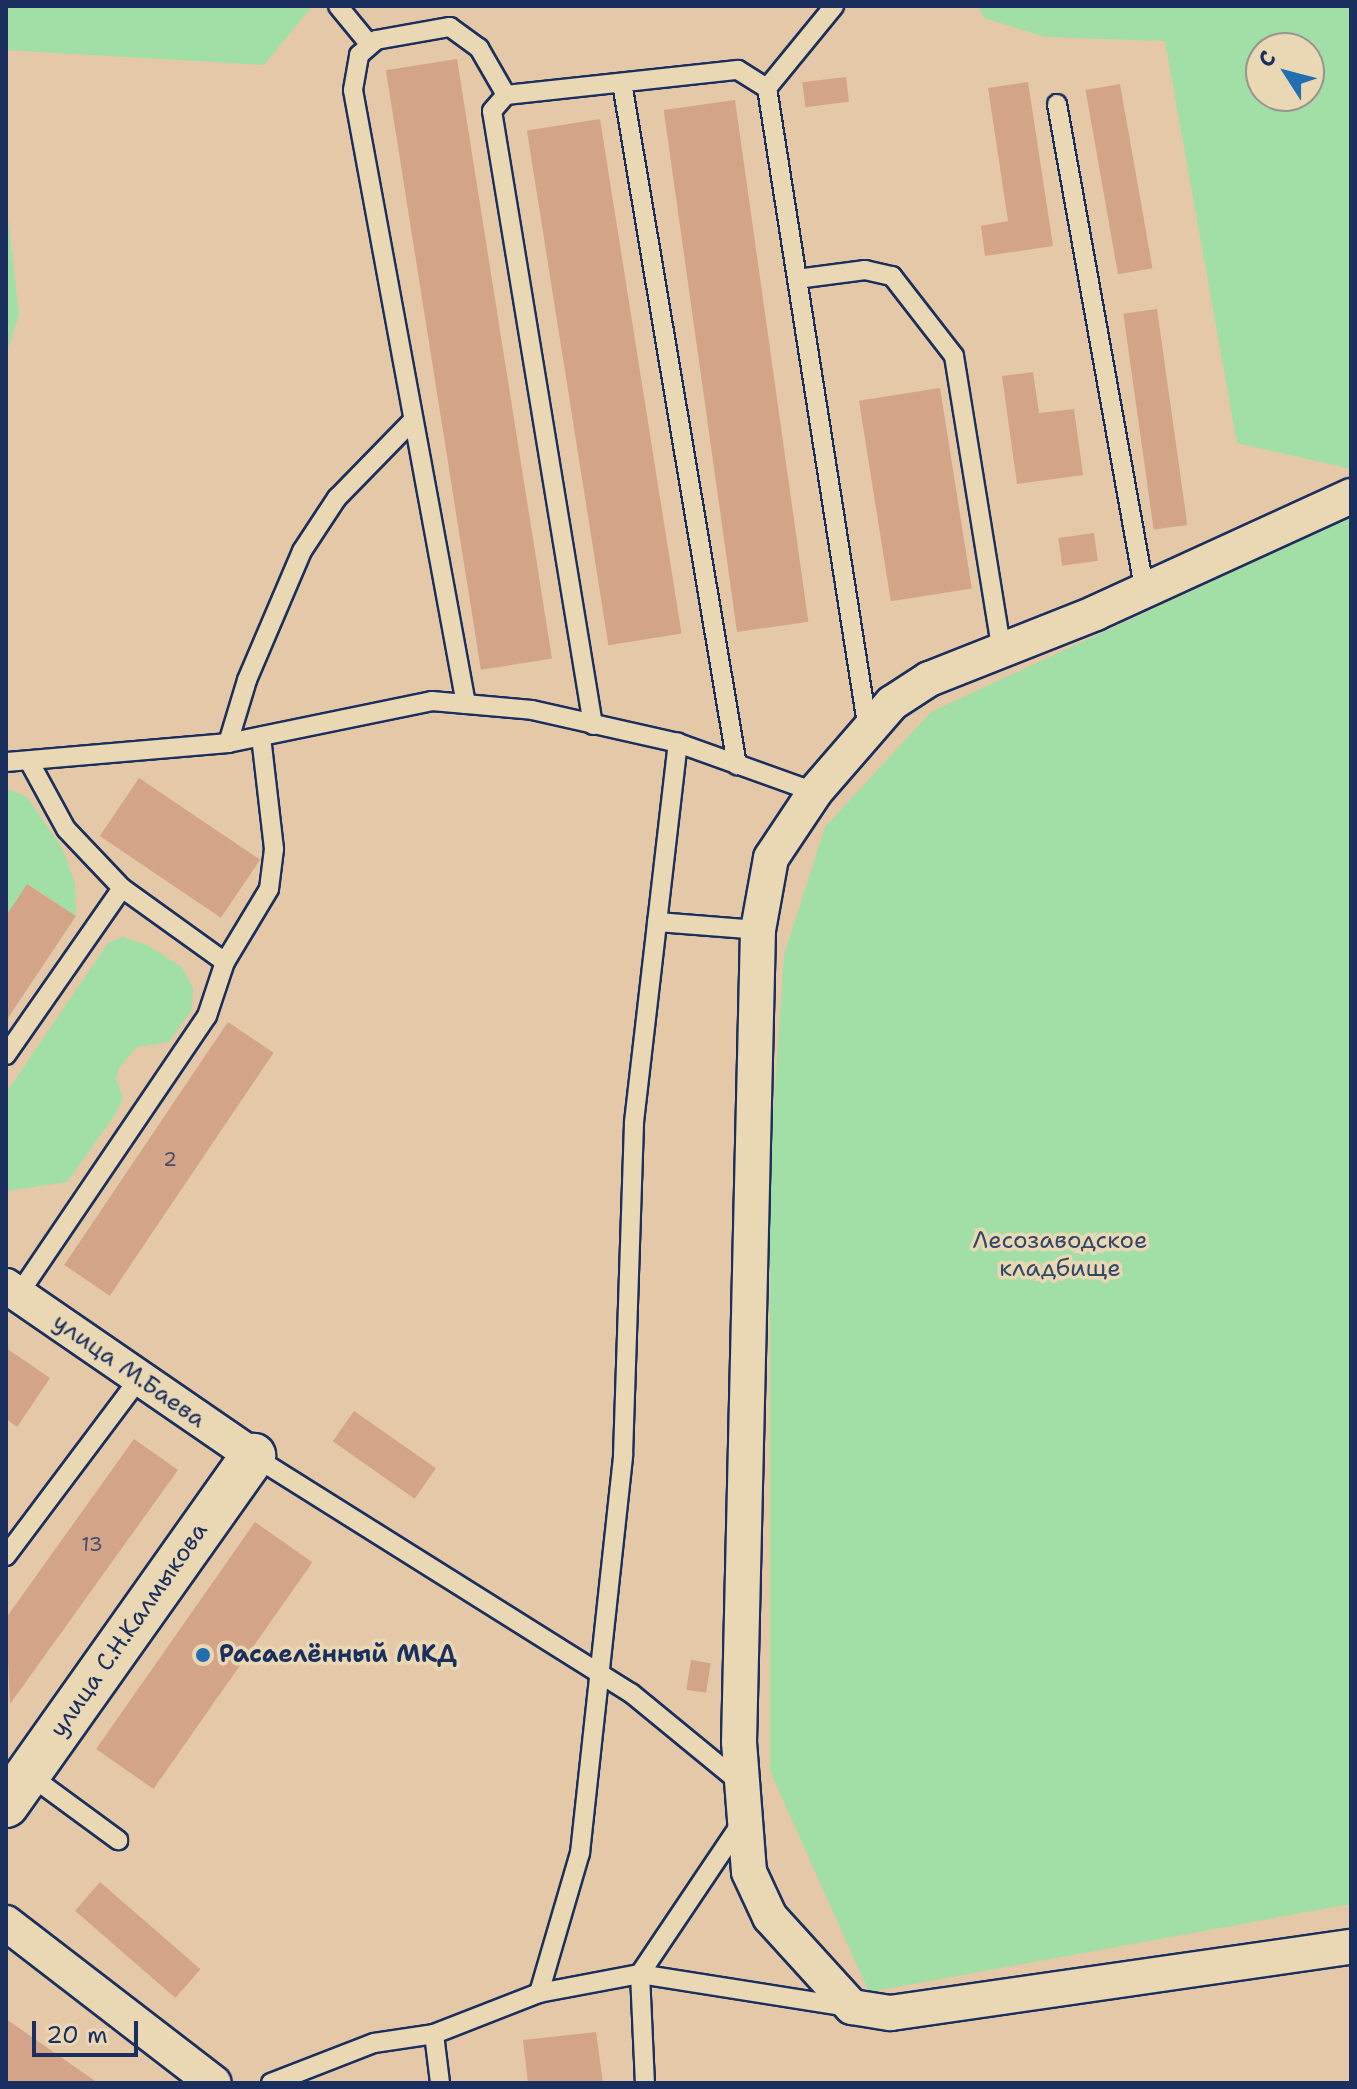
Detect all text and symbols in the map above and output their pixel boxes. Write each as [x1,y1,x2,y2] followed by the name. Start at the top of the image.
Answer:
[1245,32,1325,112] north arrow
[1251,45,1282,73] text: С
[163,1147,177,1171] house number: 2
[972,1227,1148,1283] park label: Лесозаводское кладбище
[47,1308,211,1434] street label: улица М.Баева
[44,1517,214,1743] street label: улица С.Н.Калмыкова
[81,1532,103,1556] house number: 13
[219,1641,457,1669] place label: Расаелённый МКД
[194,1646,212,1664] marker: Расаелённый МКД
[36,2005,142,2055] scale bar
[46,2019,108,2051] text: 20 m

